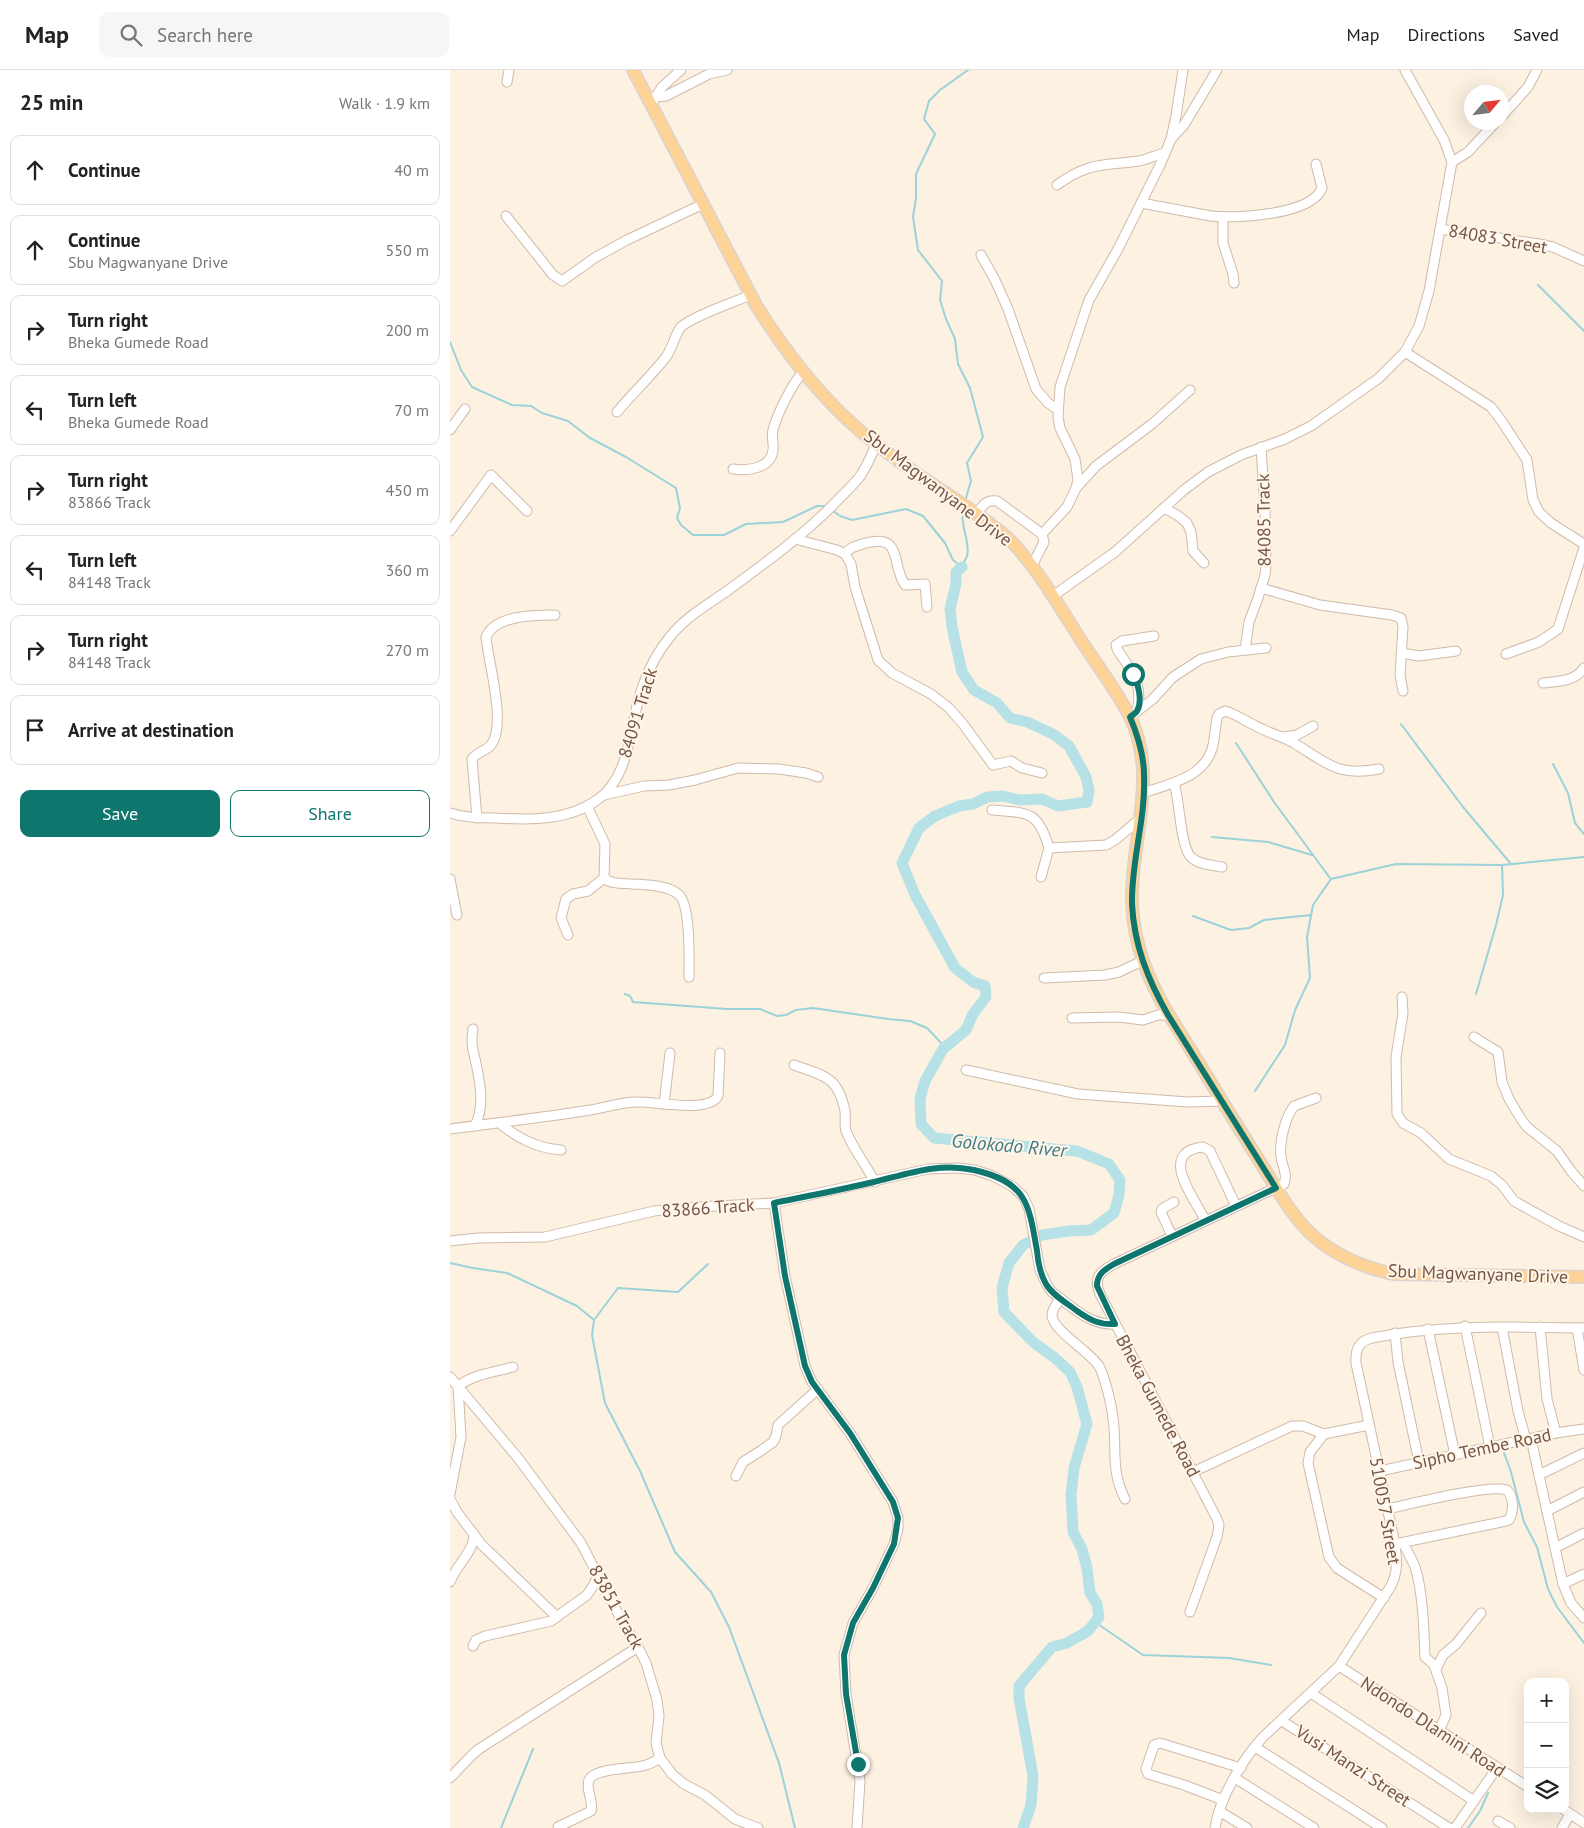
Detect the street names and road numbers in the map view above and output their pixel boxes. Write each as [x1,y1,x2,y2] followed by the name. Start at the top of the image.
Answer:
[1447,219,1549,259] street label: 84083 Street
[859,424,1017,551] street label: Sbu Magwanyane Drive
[1251,473,1276,567] street label: 84085 Track
[613,665,662,761] street label: 84091 Track
[661,1193,756,1222] street label: 83866 Track
[1388,1259,1568,1288] street label: Sbu Magwanyane Drive
[1111,1331,1206,1481] street label: Bheka Gumede Road
[1410,1423,1553,1474] street label: Sipho Tembe Road
[1365,1455,1406,1566] street label: 510057 Street
[584,1560,649,1653] street label: 83851 Track
[1356,1671,1510,1782] street label: Ndondo Dlamini Road
[1290,1719,1415,1811] street label: Vusi Manzi Street

